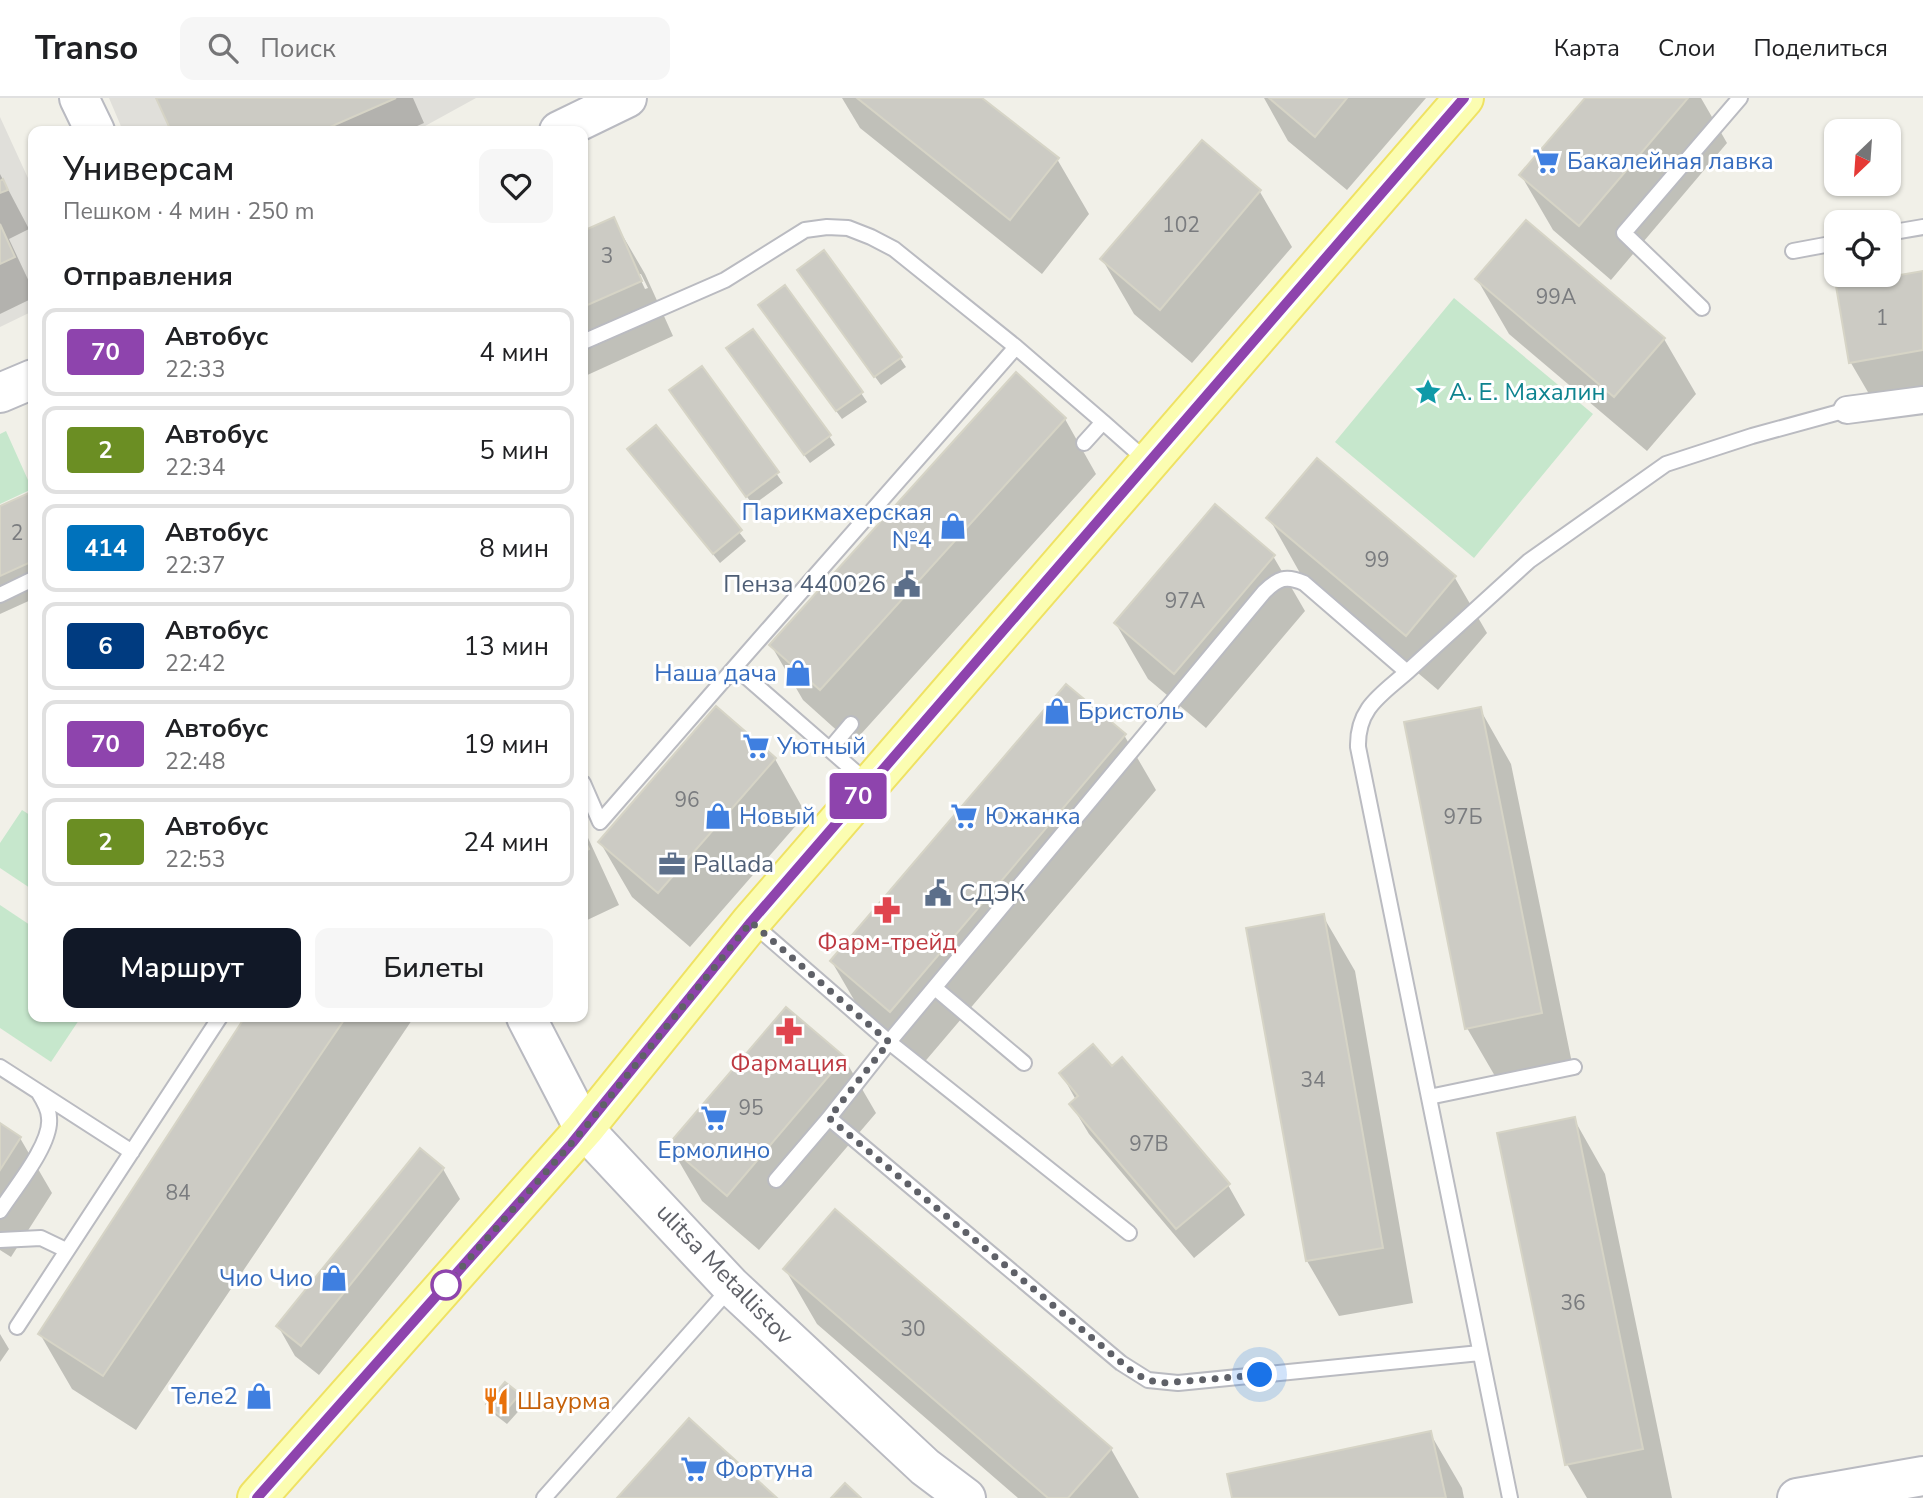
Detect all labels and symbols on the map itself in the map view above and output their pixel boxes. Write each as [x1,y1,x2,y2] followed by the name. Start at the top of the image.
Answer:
[1824,119,1900,196] north arrow
[1567,145,1774,177] place label: Бакалейная лавка
[1531,146,1561,176] supermarket icon: Бакалейная лавка
[1162,211,1200,239] house number: 102
[601,242,613,270] house number: 3
[1536,283,1576,311] house number: 99А
[1876,304,1888,332] house number: 1
[1449,376,1605,408] place label: А. Е. Махалин
[1413,377,1443,407] place icon: А. Е. Махалин
[742,496,932,556] place label: Парикмахерская №4
[938,511,968,541] shop icon: Парикмахерская №4
[11,519,23,547] house number: 2
[1364,546,1390,574] house number: 99
[723,568,886,600] place label: Пенза 440026
[892,569,922,599] public building icon: Пенза 440026
[1165,587,1205,615] house number: 97А
[654,657,777,689] place label: Наша дача
[783,658,813,688] shop icon: Наша дача
[1078,695,1184,727] place label: Бристоль
[1042,696,1072,726] shop icon: Бристоль
[776,730,866,762] place label: Уютный
[741,731,771,761] supermarket icon: Уютный
[826,773,889,819] line badge: 70
[674,786,700,814] house number: 96
[739,800,816,832] place label: Новый
[985,800,1081,832] place label: Южанка
[703,801,733,831] shop icon: Новый
[949,801,979,831] supermarket icon: Южанка
[1443,803,1483,831] house number: 97Б
[693,848,774,880] place label: Pallada
[657,849,687,879] office icon: Pallada
[959,877,1026,909] place label: СДЭК
[923,878,953,908] public building icon: СДЭК
[872,895,902,925] pharmacy icon: Фарм-трейд
[817,926,957,958] place label: Фарм-трейд
[774,1016,804,1046] pharmacy icon: Фармация
[730,1047,848,1079] place label: Фармация
[1300,1066,1326,1094] house number: 34
[738,1094,764,1122] house number: 95
[699,1103,729,1133] supermarket icon: Ермолино
[1129,1130,1169,1158] house number: 97В
[658,1134,770,1166] place label: Ермолино
[165,1179,191,1207] house number: 84
[649,1197,801,1352] street label: ulitsa Metallistov
[219,1262,313,1294] place label: Чио Чио
[319,1263,349,1293] shop icon: Чио Чио
[431,1270,461,1300] unlabelled marker
[1560,1289,1586,1317] house number: 36
[900,1315,926,1343] house number: 30
[1242,1357,1277,1392] your location
[171,1380,238,1412] place label: Теле2
[244,1381,274,1411] shop icon: Теле2
[517,1385,611,1417] place label: Шаурма
[481,1386,511,1416] restaurant icon: Шаурма
[715,1453,813,1485] place label: Фортуна
[679,1454,709,1484] supermarket icon: Фортуна

